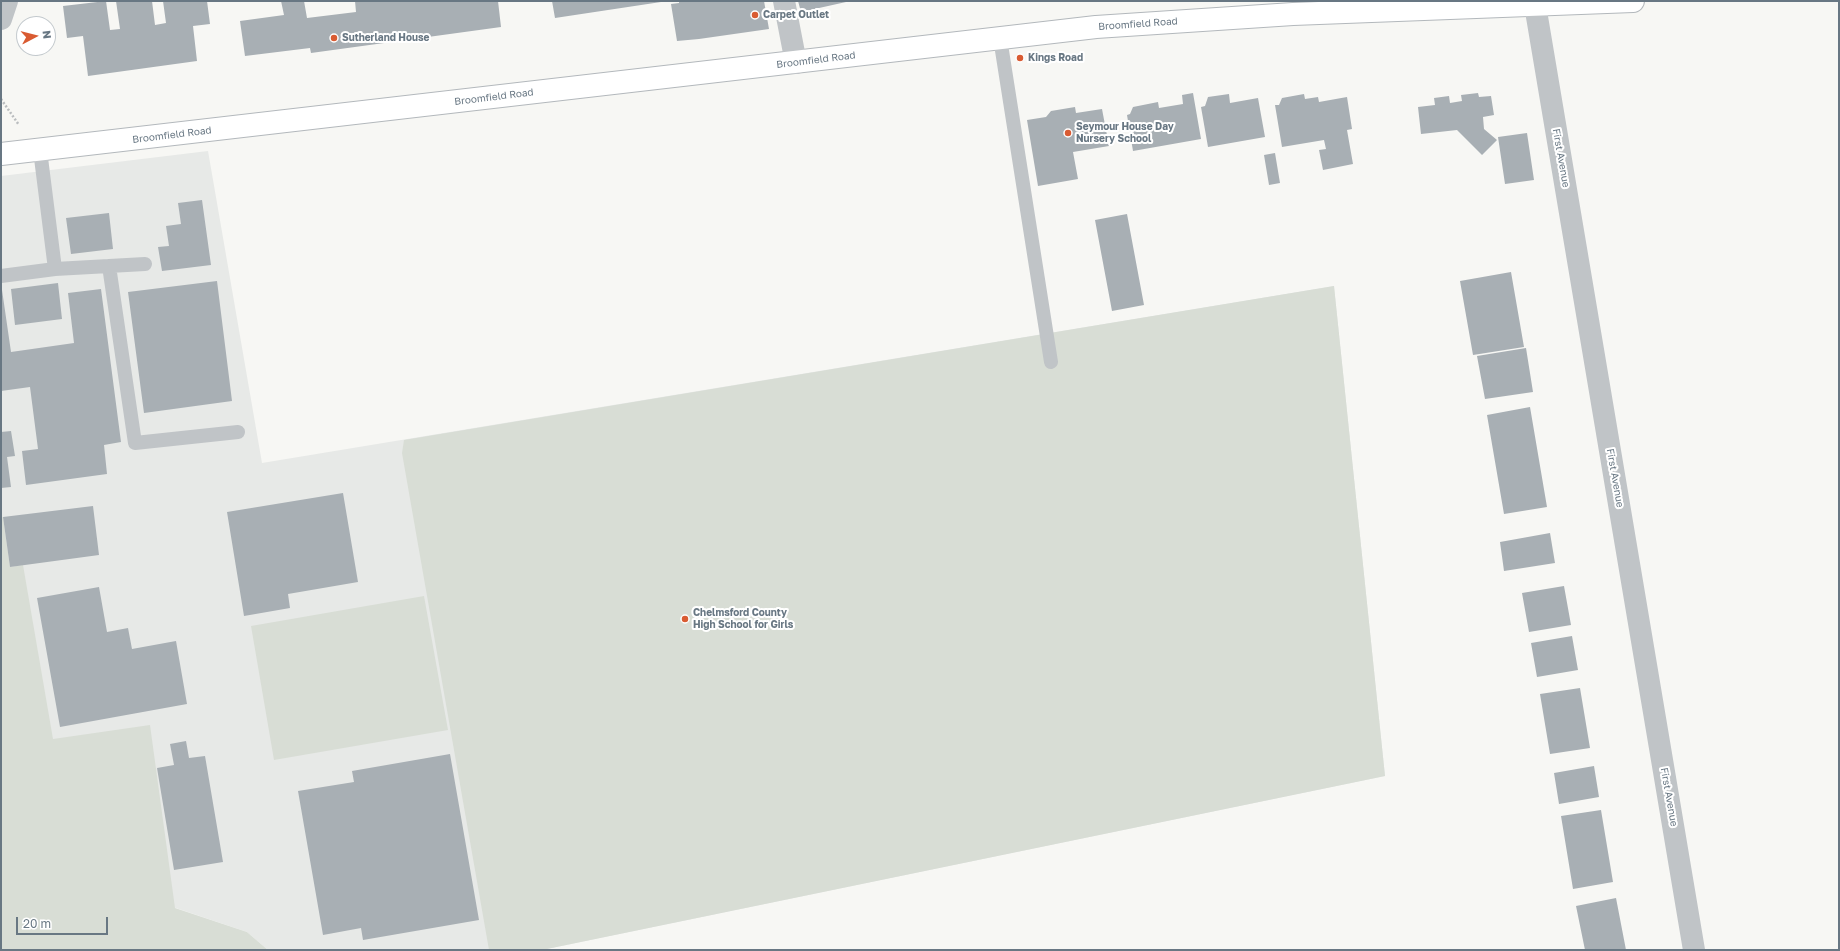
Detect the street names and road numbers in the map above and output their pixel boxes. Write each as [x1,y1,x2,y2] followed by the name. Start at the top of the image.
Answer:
[1098,15,1178,33] street label: Broomfield Road
[776,49,856,71] street label: Broomfield Road
[454,86,534,108] street label: Broomfield Road
[132,124,212,146] street label: Broomfield Road
[1550,128,1572,188] street label: First Avenue
[1604,448,1626,508] street label: First Avenue
[1658,767,1680,827] street label: First Avenue

